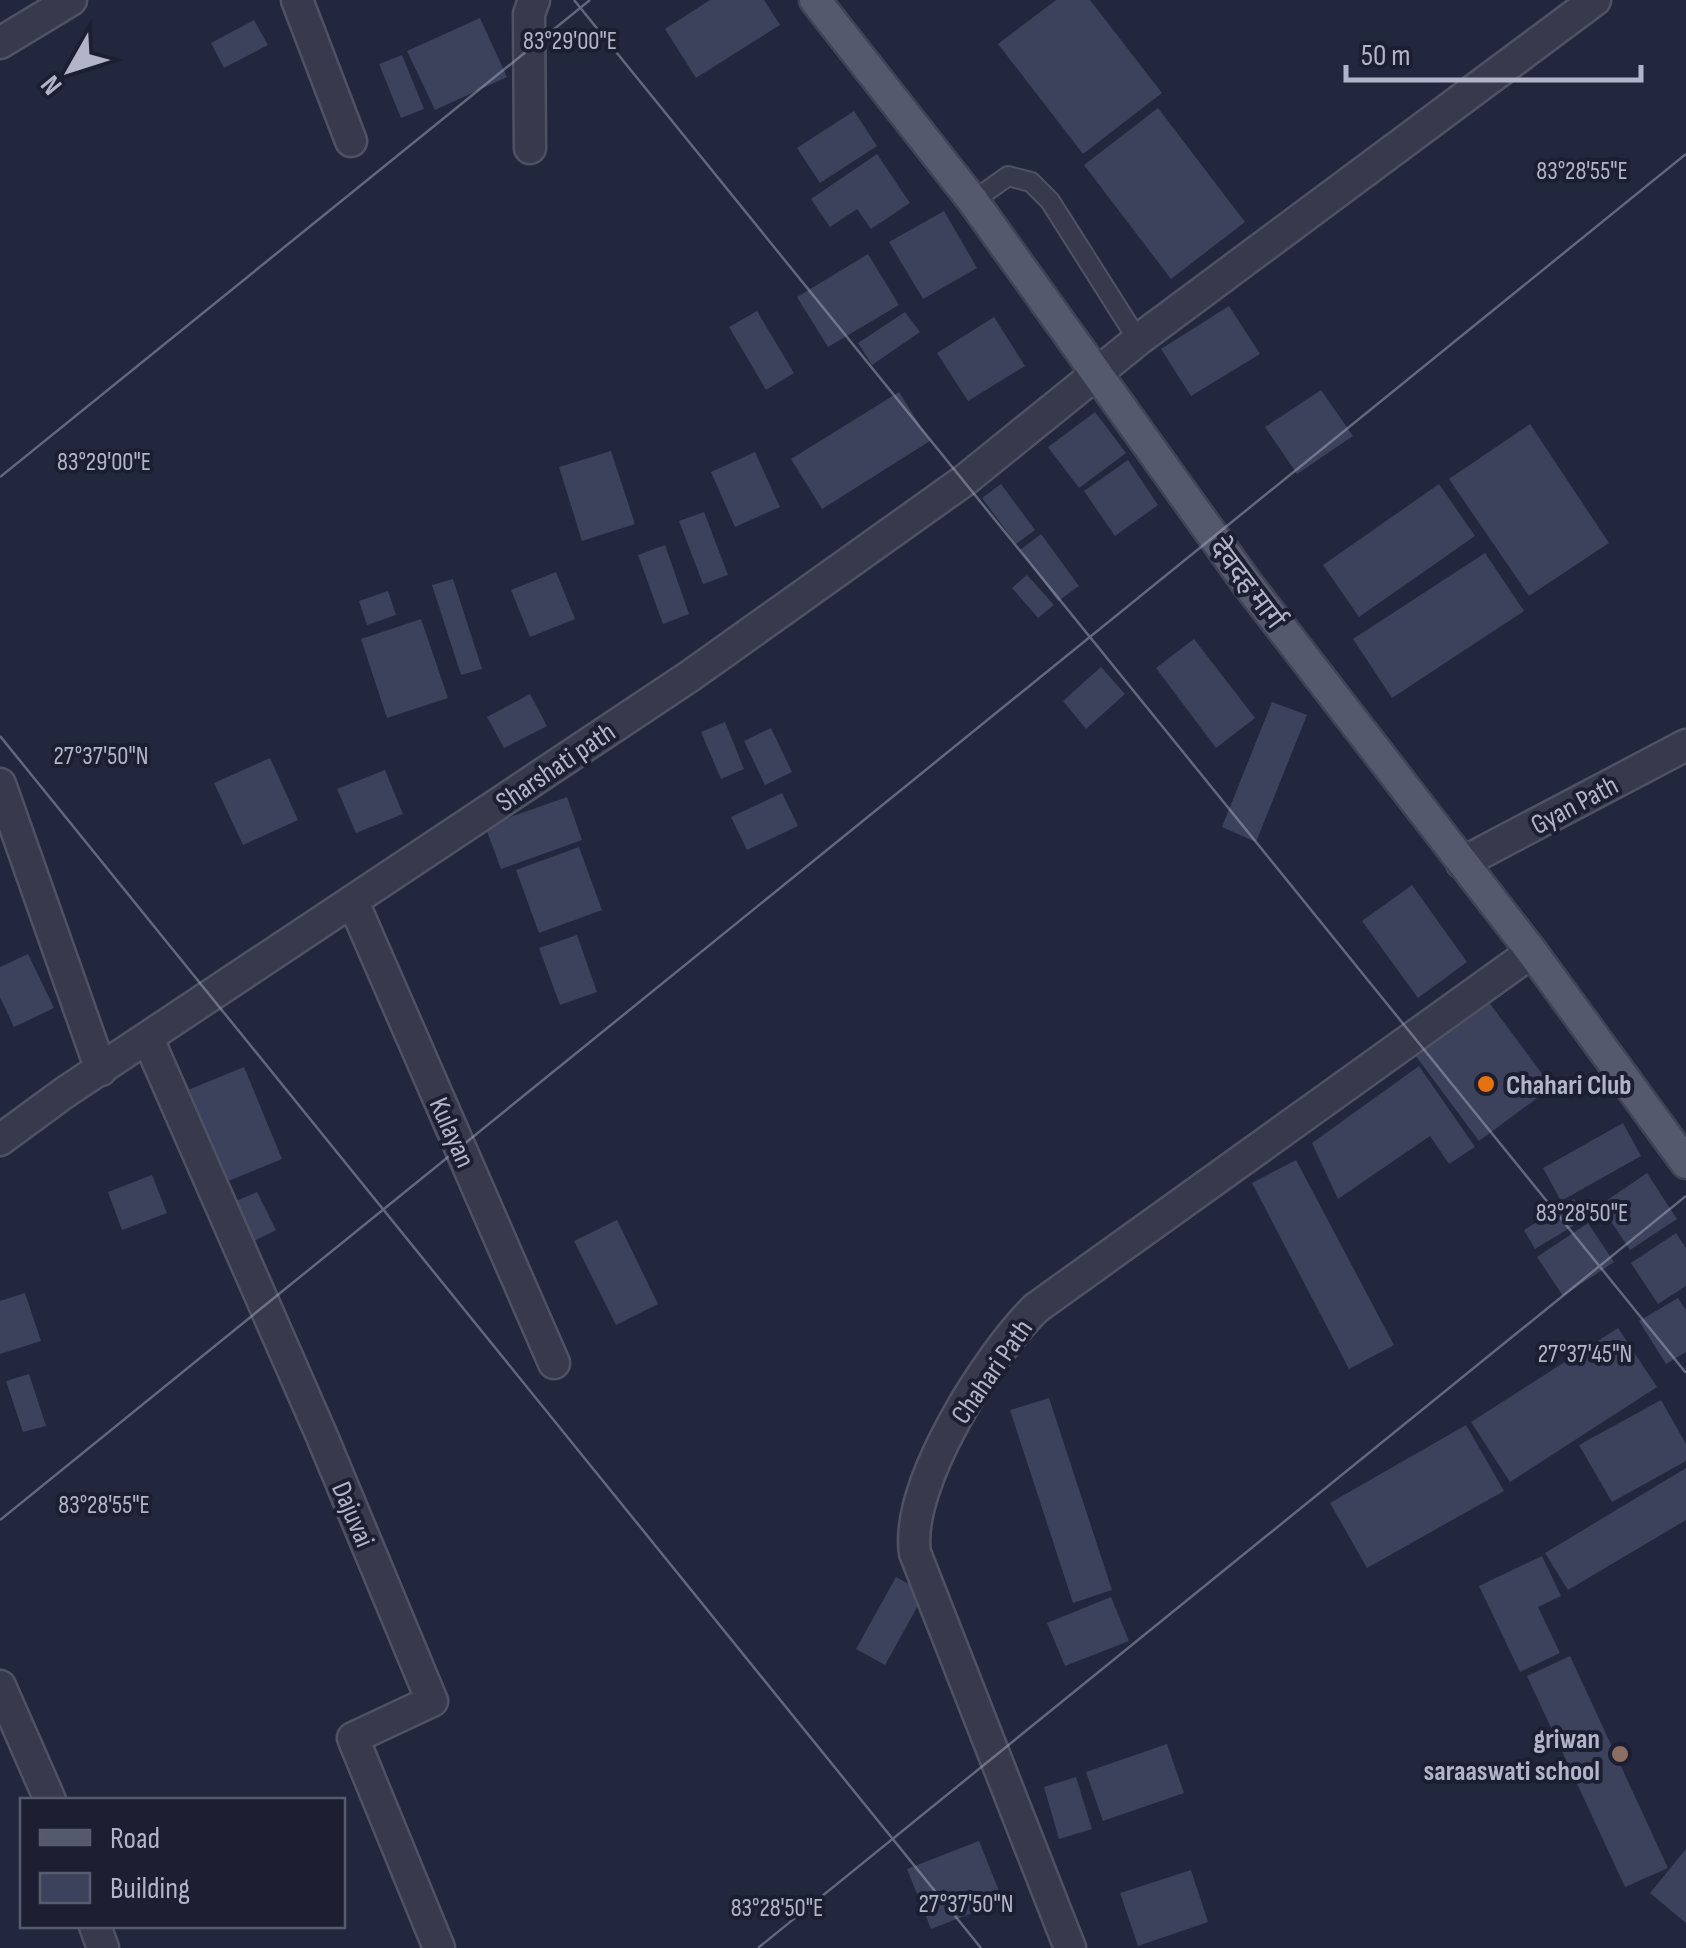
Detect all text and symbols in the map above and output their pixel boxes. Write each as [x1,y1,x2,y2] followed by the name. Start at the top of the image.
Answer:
[20,20,120,120] north arrow
[1346,20,1641,82] scale bar
[523,26,617,57] text: 83°29'00"E
[1361,38,1410,74] text: 50 m
[34,69,69,101] text: N
[1536,156,1628,187] text: 83°28'55"E
[57,447,151,478] text: 83°29'00"E
[1202,532,1293,636] street label: देवदह मार्ग
[490,715,622,819] street label: Sharshati path
[53,741,149,772] text: 27°37'50"N
[1525,769,1624,842] street label: Gyan Path
[1506,1069,1631,1102] place label: Chahari Club
[1475,1073,1497,1095] marker: Chahari Club
[422,1093,482,1173] street label: Kulayan
[1536,1198,1628,1229] text: 83°28'50"E
[944,1313,1040,1430] street label: Chahari Path
[1538,1339,1632,1370] text: 27°37'45"N
[324,1477,381,1552] street label: Dajuvai
[58,1490,150,1521] text: 83°28'55"E
[1423,1723,1600,1788] place label: griwan saraaswati school
[1609,1743,1631,1765] marker: griwan saraaswati school
[20,1798,345,1928] legend
[110,1821,160,1857] text: Road
[110,1871,190,1907] text: Building
[918,1889,1014,1920] text: 27°37'50"N
[731,1893,823,1924] text: 83°28'50"E

